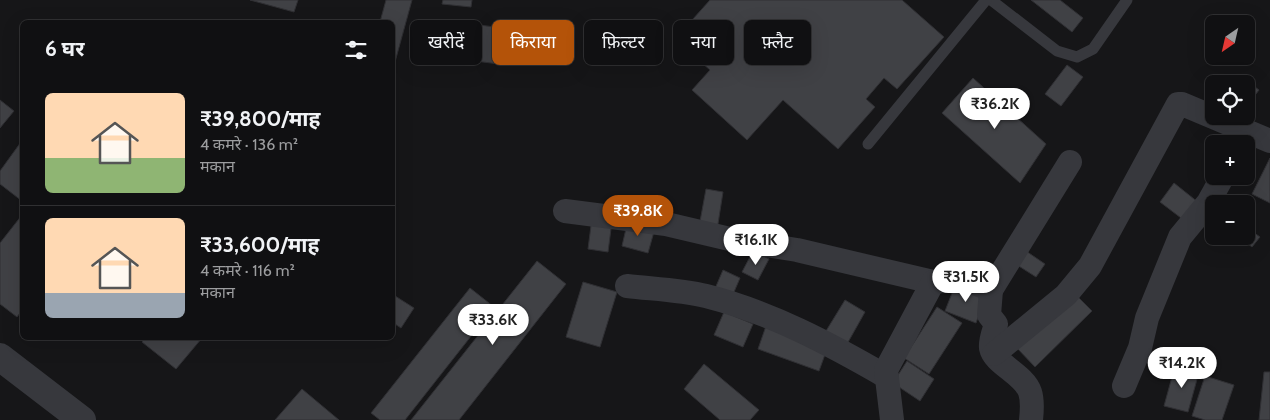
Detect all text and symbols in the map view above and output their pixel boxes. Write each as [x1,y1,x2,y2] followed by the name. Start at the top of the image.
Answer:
[1205,15,1255,65] north arrow
[1205,15,1255,245] map controls
[410,20,482,65] chip: खरीदें
[492,20,574,65] chip: किराया
[584,20,663,65] chip: फ़िल्टर
[673,20,734,65] chip: नया
[744,20,811,65] chip: फ़्लैट
[45,36,84,61] text: 6 घर
[342,36,370,64] icon: filters
[1205,75,1255,125] button: locate
[954,88,1036,130] pin: ₹36.2K
[971,94,1019,113] text: ₹36.2K
[200,106,320,131] text: ₹39,800/माह
[85,113,145,173] icon: home
[200,135,298,154] text: 4 कमरे · 136 m²
[1205,135,1255,185] button: +
[200,157,235,176] text: मकान
[597,194,679,237] pin: ₹39.8K
[1205,195,1255,245] button: −
[613,201,663,220] text: ₹39.8K
[715,224,797,266] pin: ₹16.1K
[735,230,777,249] text: ₹16.1K
[200,232,319,257] text: ₹33,600/माह
[85,238,145,298] icon: home
[925,260,1007,303] pin: ₹31.5K
[200,261,295,280] text: 4 कमरे · 116 m²
[943,267,989,286] text: ₹31.5K
[200,283,235,302] text: मकान
[452,304,534,346] pin: ₹33.6K
[469,310,517,329] text: ₹33.6K
[1141,346,1223,389] pin: ₹14.2K
[1159,353,1205,372] text: ₹14.2K

